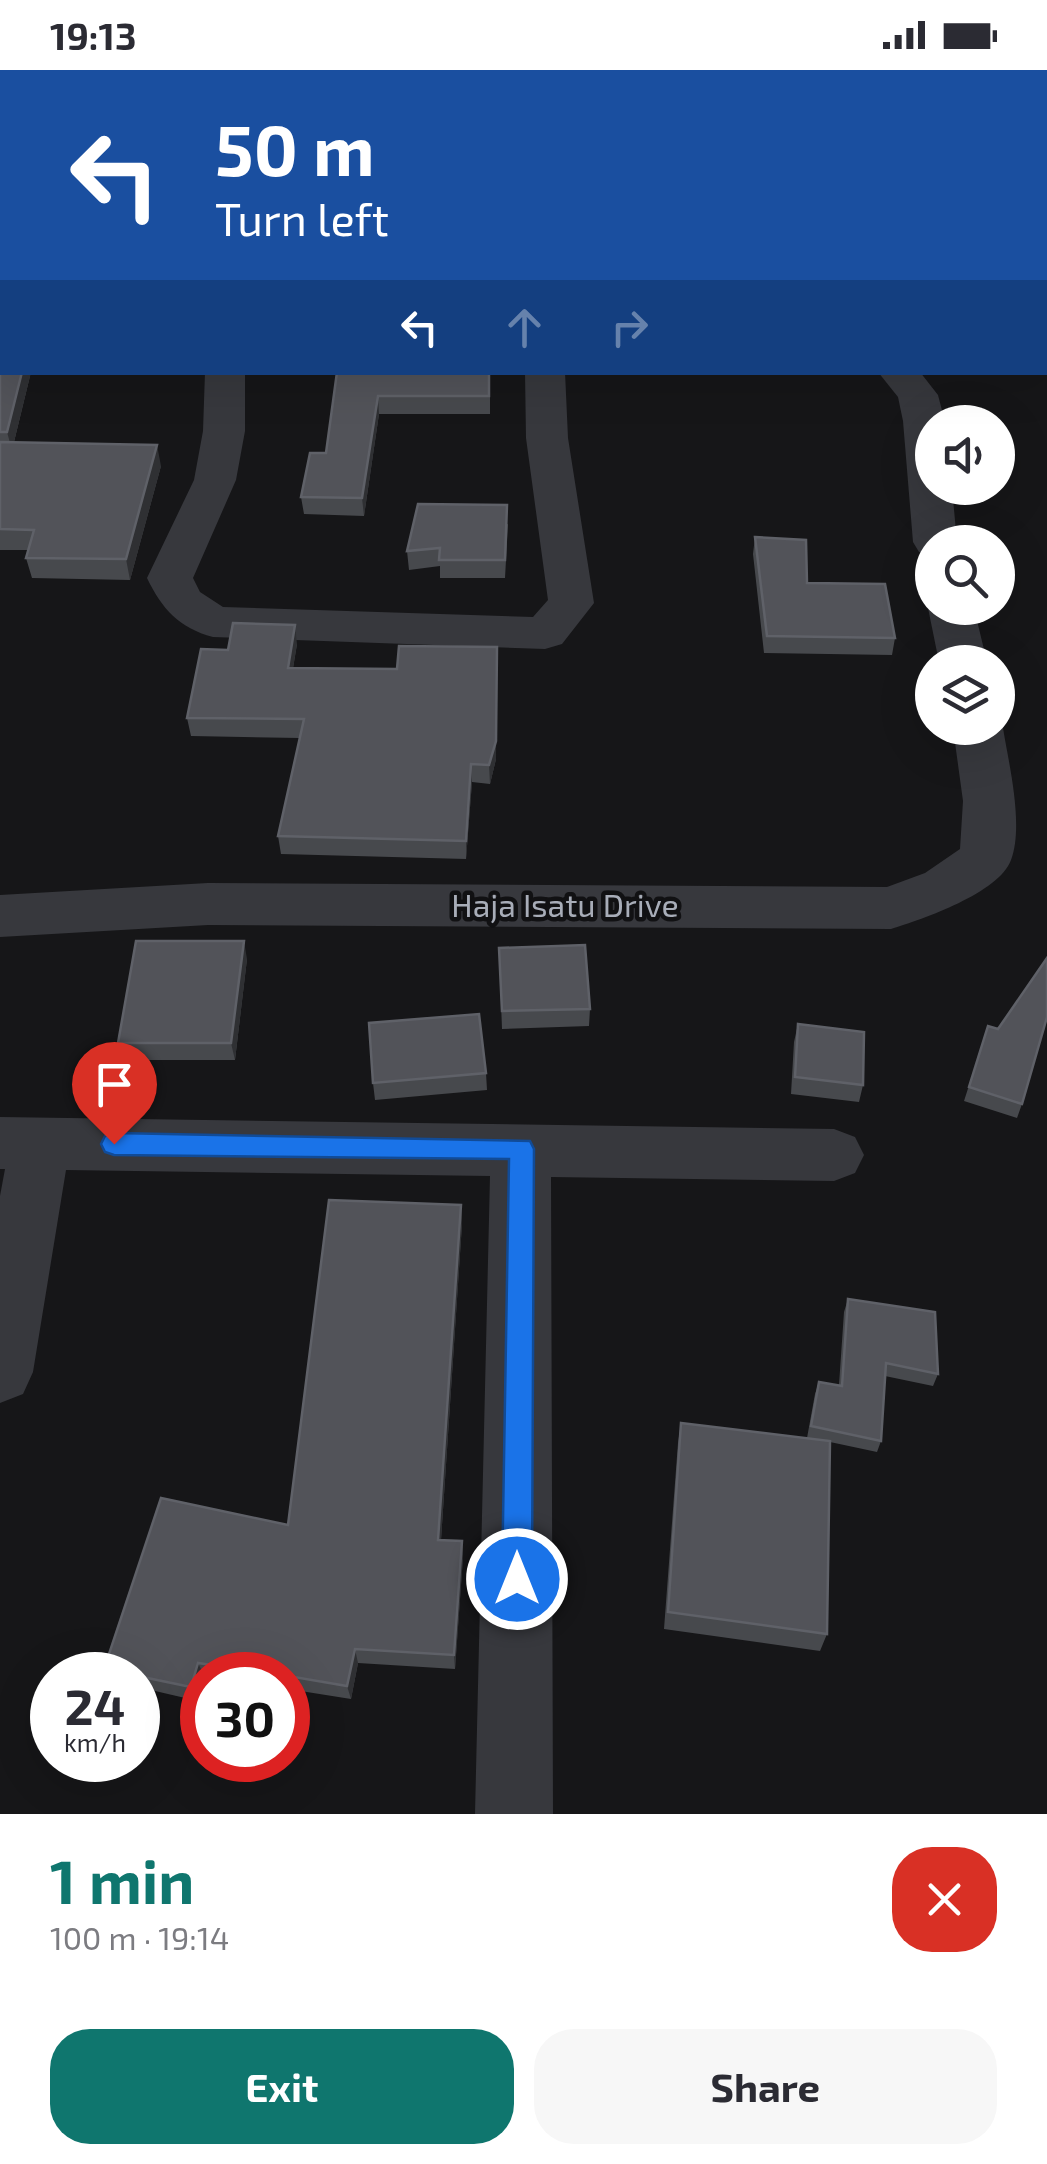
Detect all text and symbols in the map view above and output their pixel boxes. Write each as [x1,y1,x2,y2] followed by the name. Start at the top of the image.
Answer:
[50,12,137,58] text: 19:13
[215,106,375,190] text: 50 m
[50,110,180,240] icon: left
[215,191,389,245] text: Turn left
[392,300,447,355] icon: left
[497,300,552,355] icon: ahead
[602,300,657,355] icon: right
[915,405,1015,745] map controls
[915,405,1015,505] button: sound
[915,525,1015,625] button: search
[915,645,1015,745] button: layers
[451,885,679,924] street label: Haja Isatu Drive
[72,1042,157,1145] pin
[87,1057,142,1112] icon: arrive
[465,1527,569,1631] position arrow
[180,1652,310,1782] speed limit sign: 30
[65,1675,125,1735] text: 24
[64,1727,126,1757] text: km/h
[50,1844,194,1916] text: 1 min
[892,1847,997,1952] button: close
[50,1918,229,1956] text: 100 m · 19:14
[50,2029,514,2144] button: Exit
[534,2029,997,2144] button: Share

